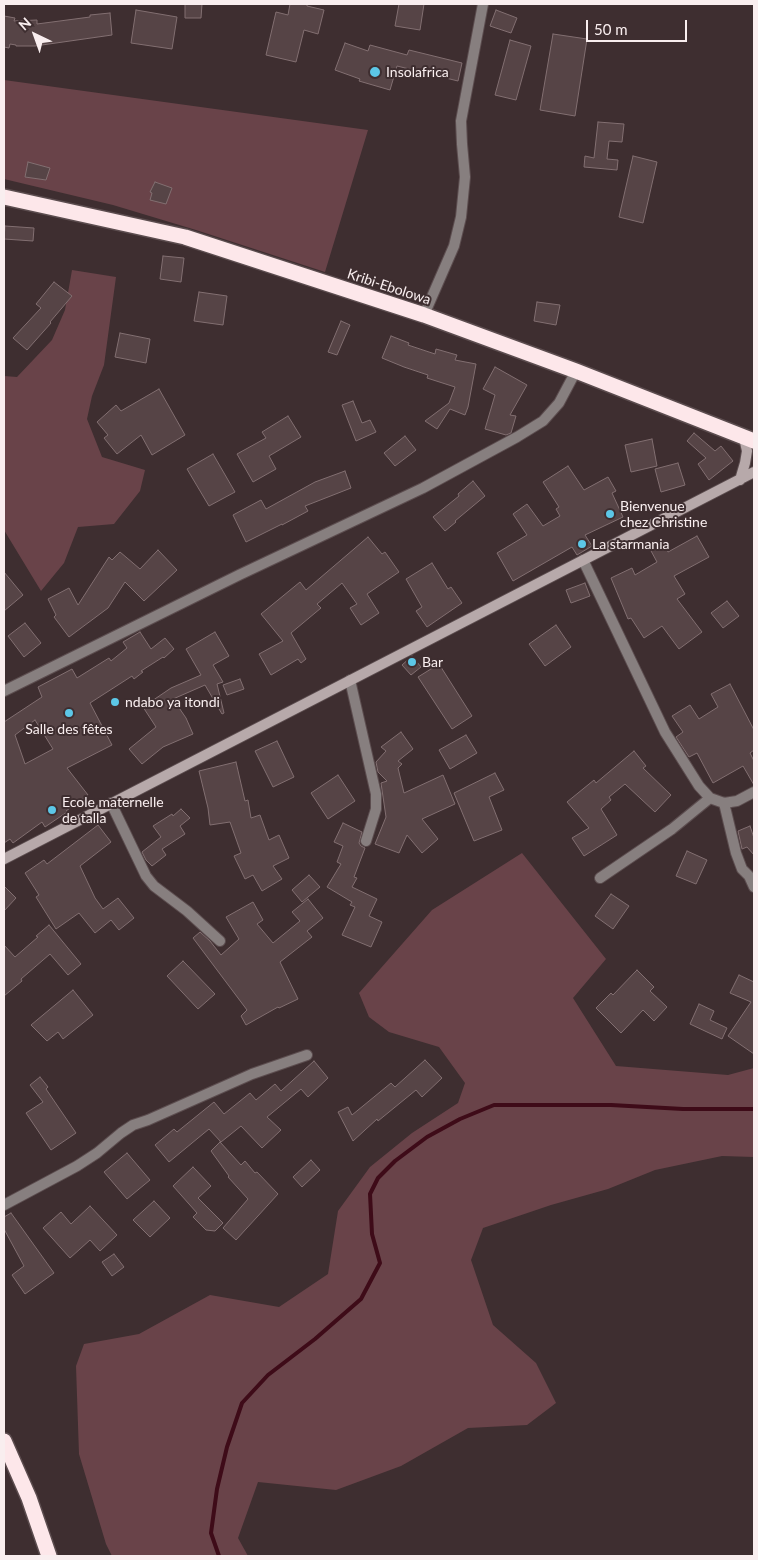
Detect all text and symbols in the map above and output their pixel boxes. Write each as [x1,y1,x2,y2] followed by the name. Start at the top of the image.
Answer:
[10,10,60,60] north arrow
[588,10,689,42] scale bar
[15,14,34,33] text: N
[594,20,628,38] text: 50 m
[386,64,449,80] place label: Insolafrica
[368,65,382,79] marker: Insolafrica
[345,266,433,308] street label: Kribi-Ebolowa
[620,498,707,530] place label: Bienvenue chez Christine
[604,508,616,520] marker: Bienvenue chez Christine
[592,536,669,552] place label: La starmania
[576,538,588,550] marker: La starmania
[422,654,443,670] place label: Bar
[406,656,418,668] marker: Bar
[125,694,220,710] place label: ndabo ya itondi
[109,696,121,708] marker: ndabo ya itondi
[63,707,75,719] marker: Salle des fêtes
[25,721,113,737] place label: Salle des fêtes
[62,794,164,826] place label: Ecole maternelle de talla
[46,804,58,816] marker: Ecole maternelle de talla

